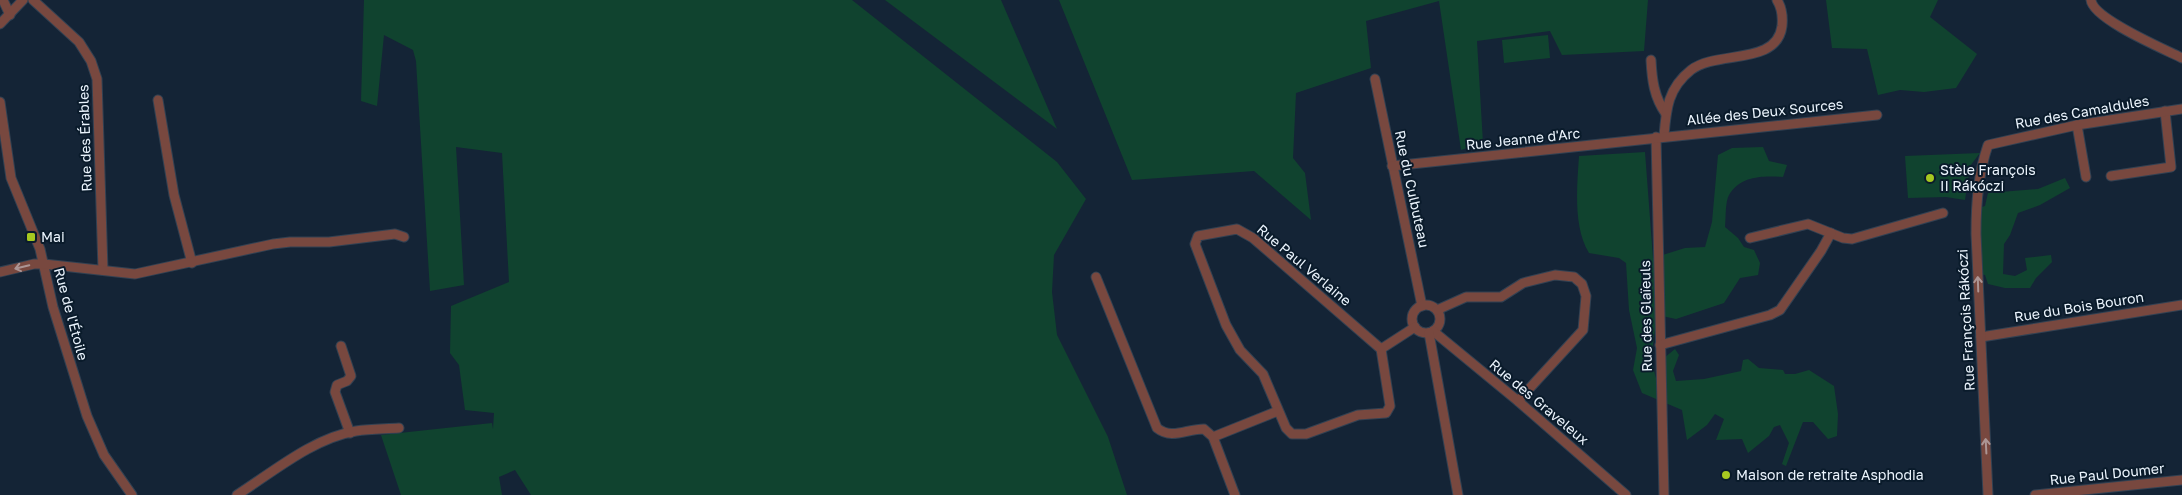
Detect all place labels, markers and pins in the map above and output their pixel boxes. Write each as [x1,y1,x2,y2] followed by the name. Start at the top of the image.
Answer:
[1940,161,2036,194] place label: Stèle François II Rákóczi
[1924,172,1936,184] marker: Stèle François II Rákóczi
[41,228,65,245] place label: Mai
[25,231,37,243] marker: Mai
[1736,466,1924,483] place label: Maison de retraite Asphodia
[1720,469,1732,481] marker: Maison de retraite Asphodia

